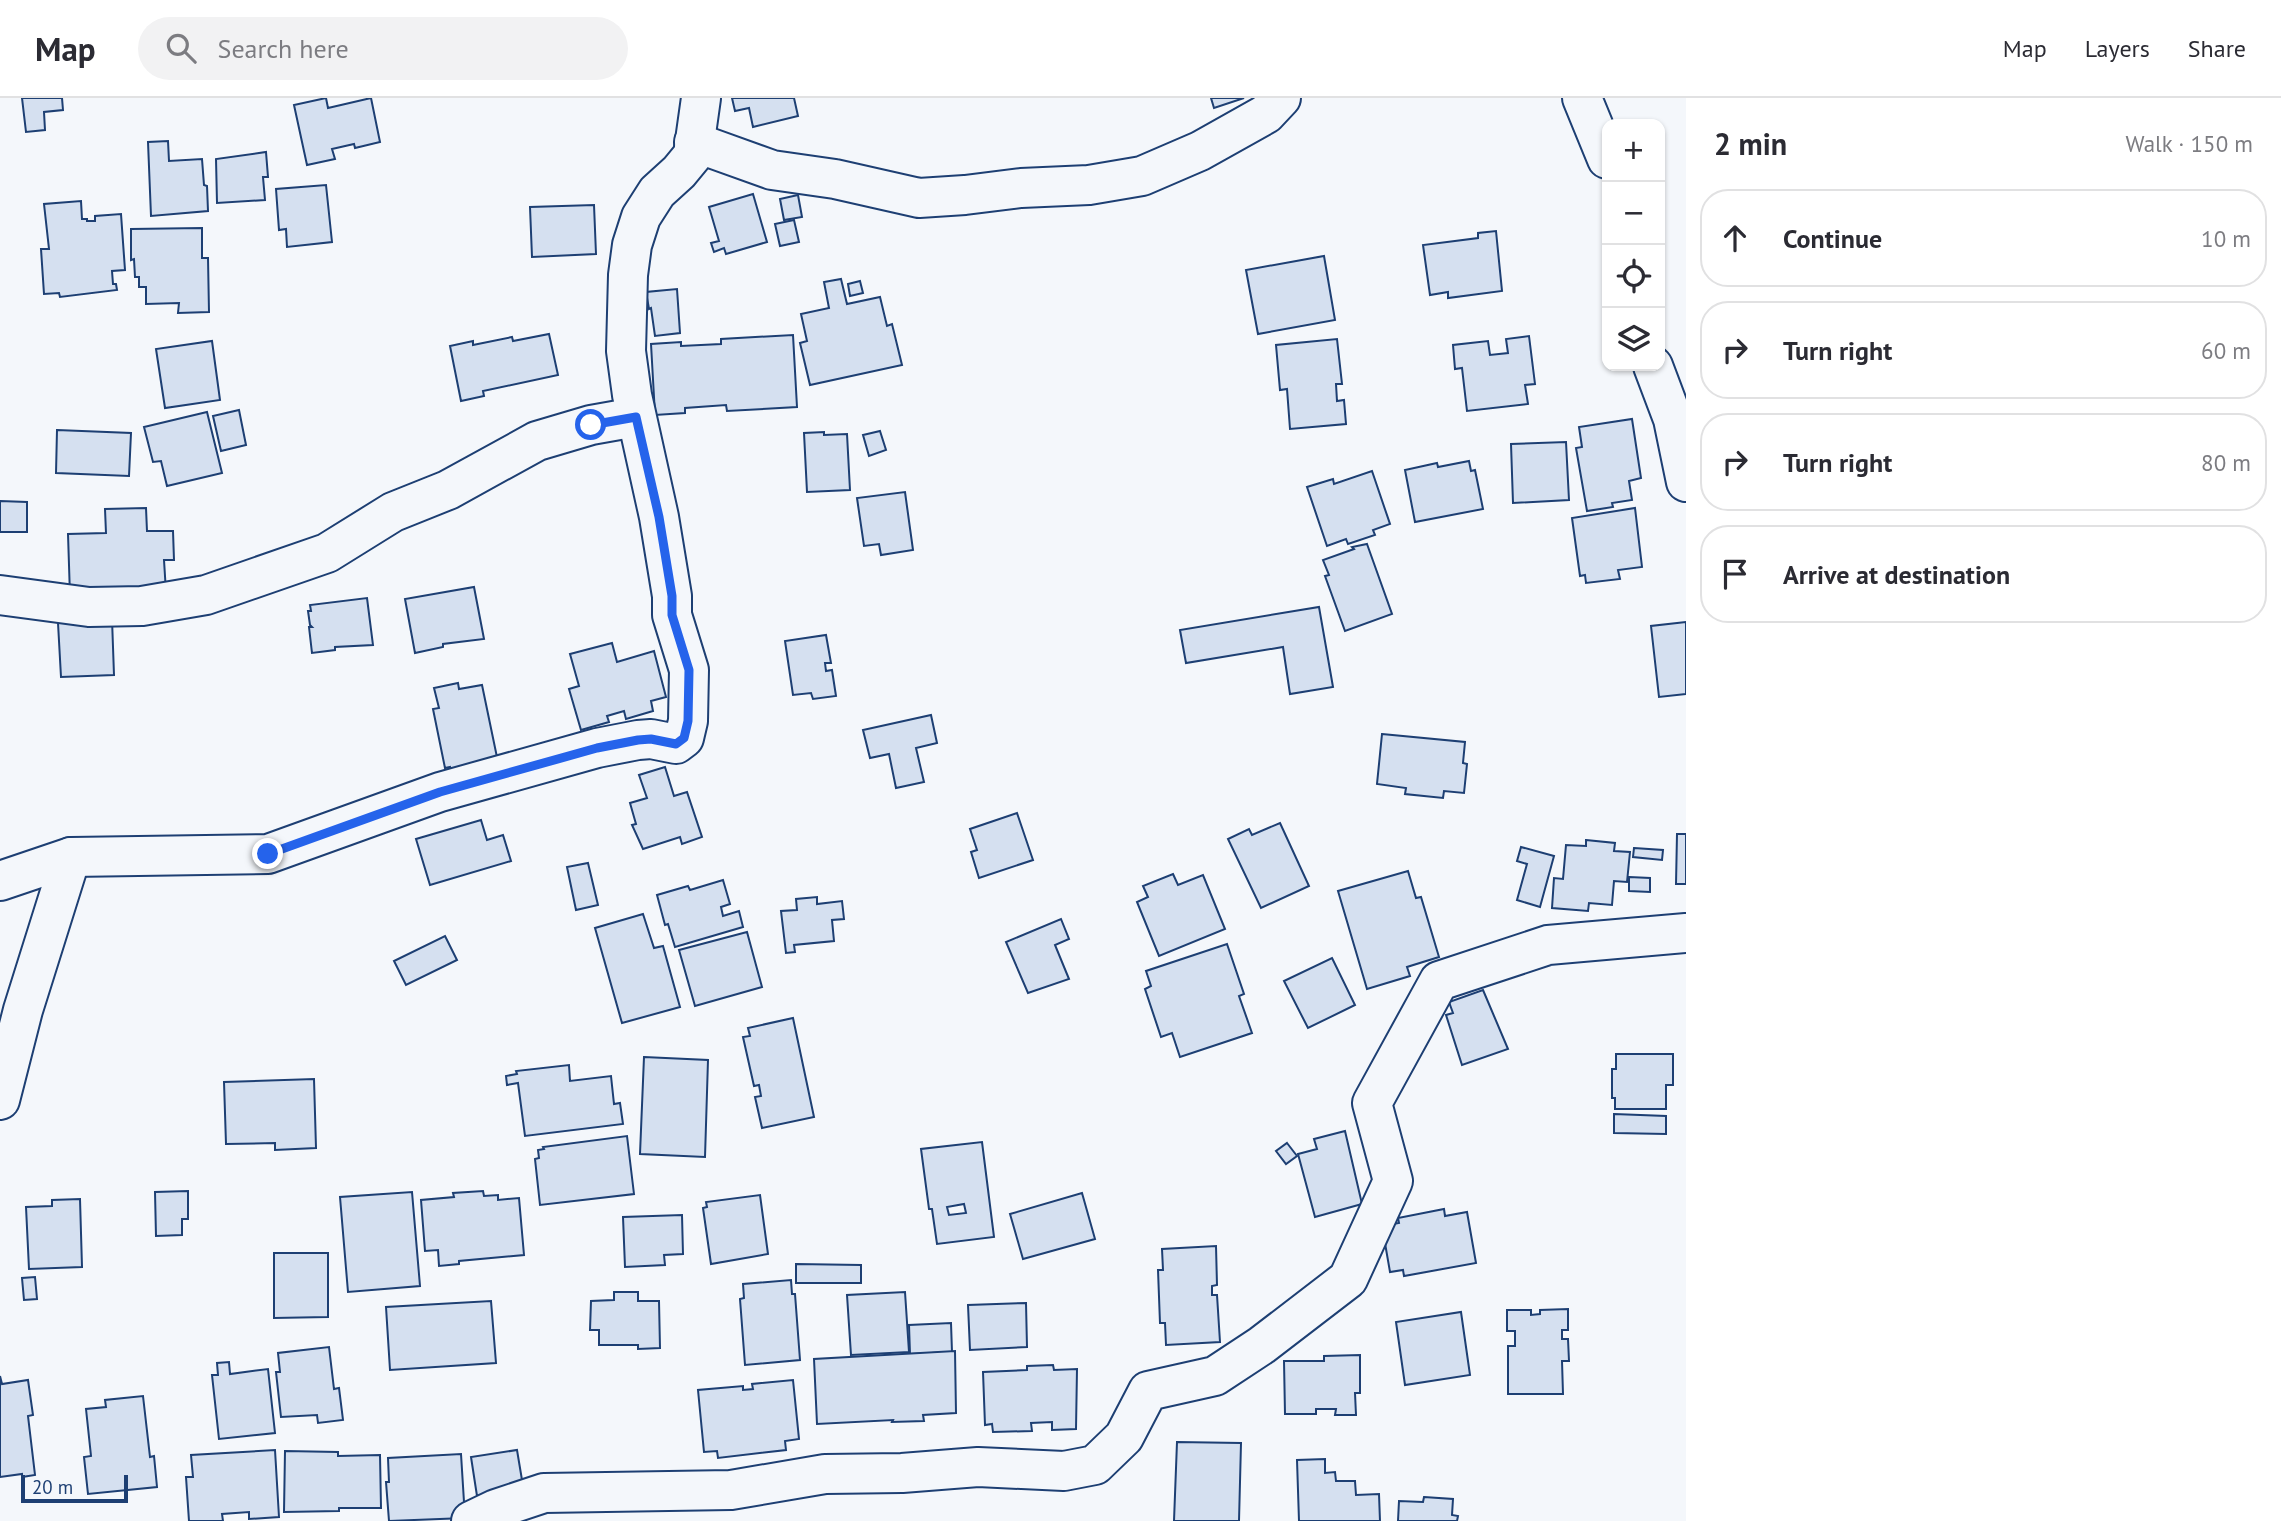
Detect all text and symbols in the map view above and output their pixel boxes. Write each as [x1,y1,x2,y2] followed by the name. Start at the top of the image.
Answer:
[138,17,628,80] search box
[35,27,96,70] text: Map
[162,29,200,67] icon: search
[218,32,349,65] text: Search here
[2003,33,2047,64] text: Map
[2085,33,2150,64] text: Layers
[2188,33,2246,64] text: Share
[1602,119,1665,371] map controls
[1602,119,1665,182] button: +
[1714,124,1787,163] text: 2 min
[2126,129,2253,158] text: Walk · 150 m
[1602,182,1665,245] button: −
[1716,219,1754,257] icon: ahead
[1783,222,1882,255] text: Continue
[2201,224,2251,253] text: 10 m
[1602,245,1665,308] button: locate
[1602,308,1665,371] button: layers
[1716,331,1754,369] icon: right
[1783,334,1892,367] text: Turn right
[2201,336,2251,365] text: 60 m
[575,409,606,440] route start
[1716,443,1754,481] icon: right
[1783,446,1892,479] text: Turn right
[2201,448,2251,477] text: 80 m
[1716,555,1754,593] icon: arrive
[1783,558,2010,591] text: Arrive at destination
[252,838,283,869] route end
[21,1472,128,1504] scale bar
[32,1475,73,1499] text: 20 m

